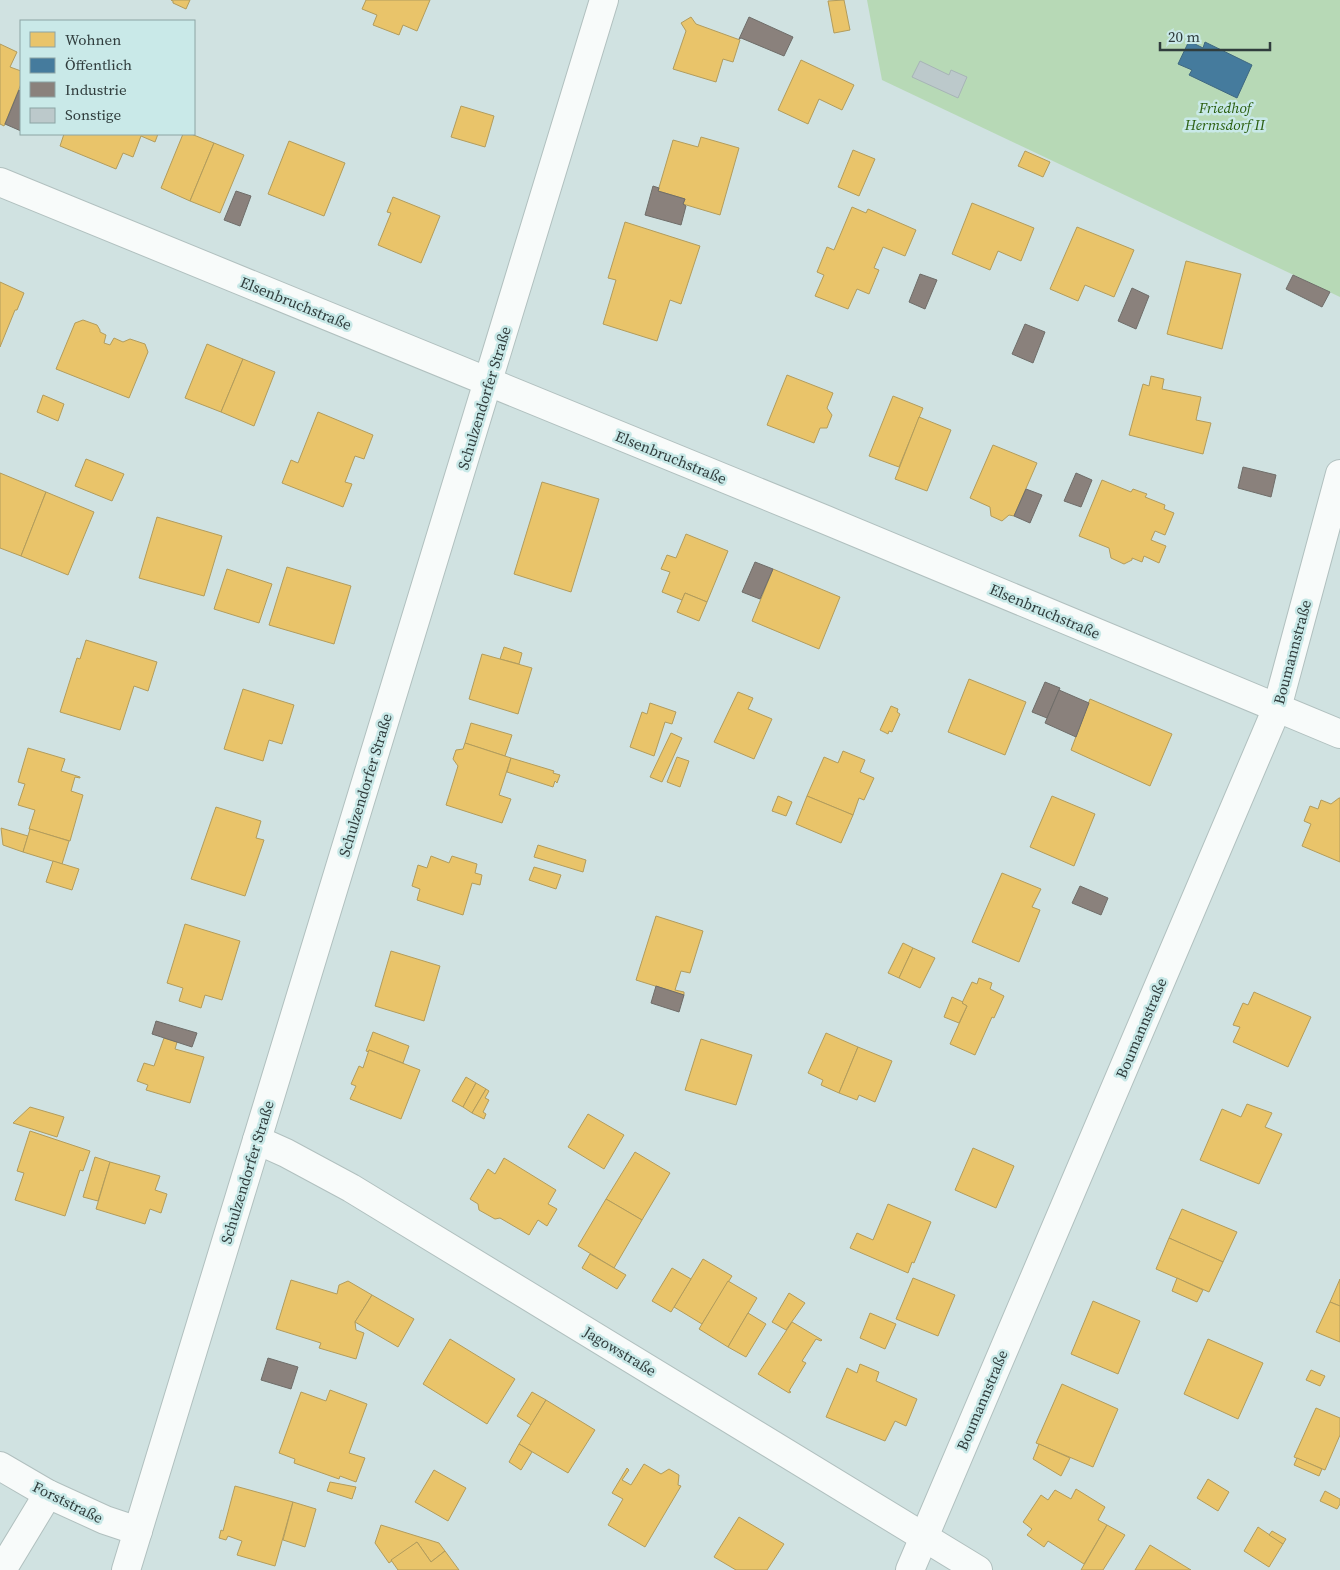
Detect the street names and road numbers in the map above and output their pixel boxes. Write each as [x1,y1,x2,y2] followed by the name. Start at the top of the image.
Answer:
[237,271,355,335] street label: Elsenbruchstraße
[452,323,516,472] street label: Schulzendorfer Straße
[612,425,730,489] street label: Elsenbruchstraße
[986,578,1104,644] street label: Elsenbruchstraße
[1268,597,1316,707] street label: Boumannstraße
[333,710,397,859] street label: Schulzendorfer Straße
[1110,974,1172,1081] street label: Boumannstraße
[215,1097,279,1246] street label: Schulzendorfer Straße
[579,1320,661,1381] street label: Jagowstraße
[951,1346,1013,1453] street label: Boumannstraße
[29,1476,107,1528] street label: Forststraße

